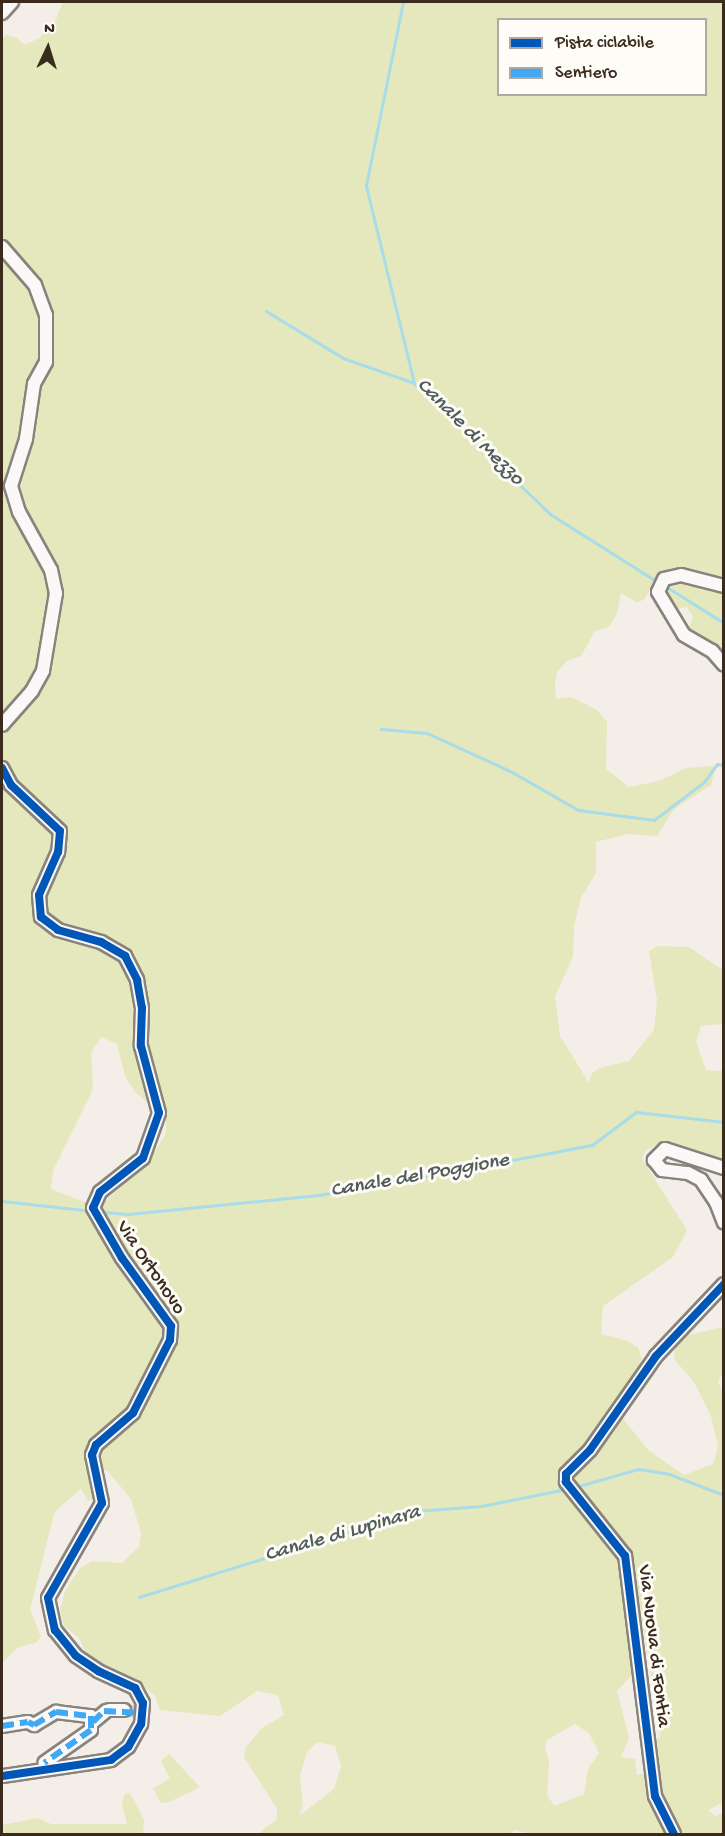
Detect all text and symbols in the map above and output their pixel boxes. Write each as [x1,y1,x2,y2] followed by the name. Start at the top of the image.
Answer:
[18,18,78,78] north arrow
[497,18,707,96] legend
[43,20,55,39] text: N
[555,33,654,54] text: Pista ciclabile
[555,63,617,84] text: Sentiero
[410,374,528,492] water label: Canale di Mezzo
[329,1149,511,1205] water label: Canale del Poggione
[110,1217,190,1319] street label: Via Ortonovo
[263,1501,423,1569] water label: Canale di Lupinara
[631,1563,675,1729] street label: Via Nuova di Fontia

